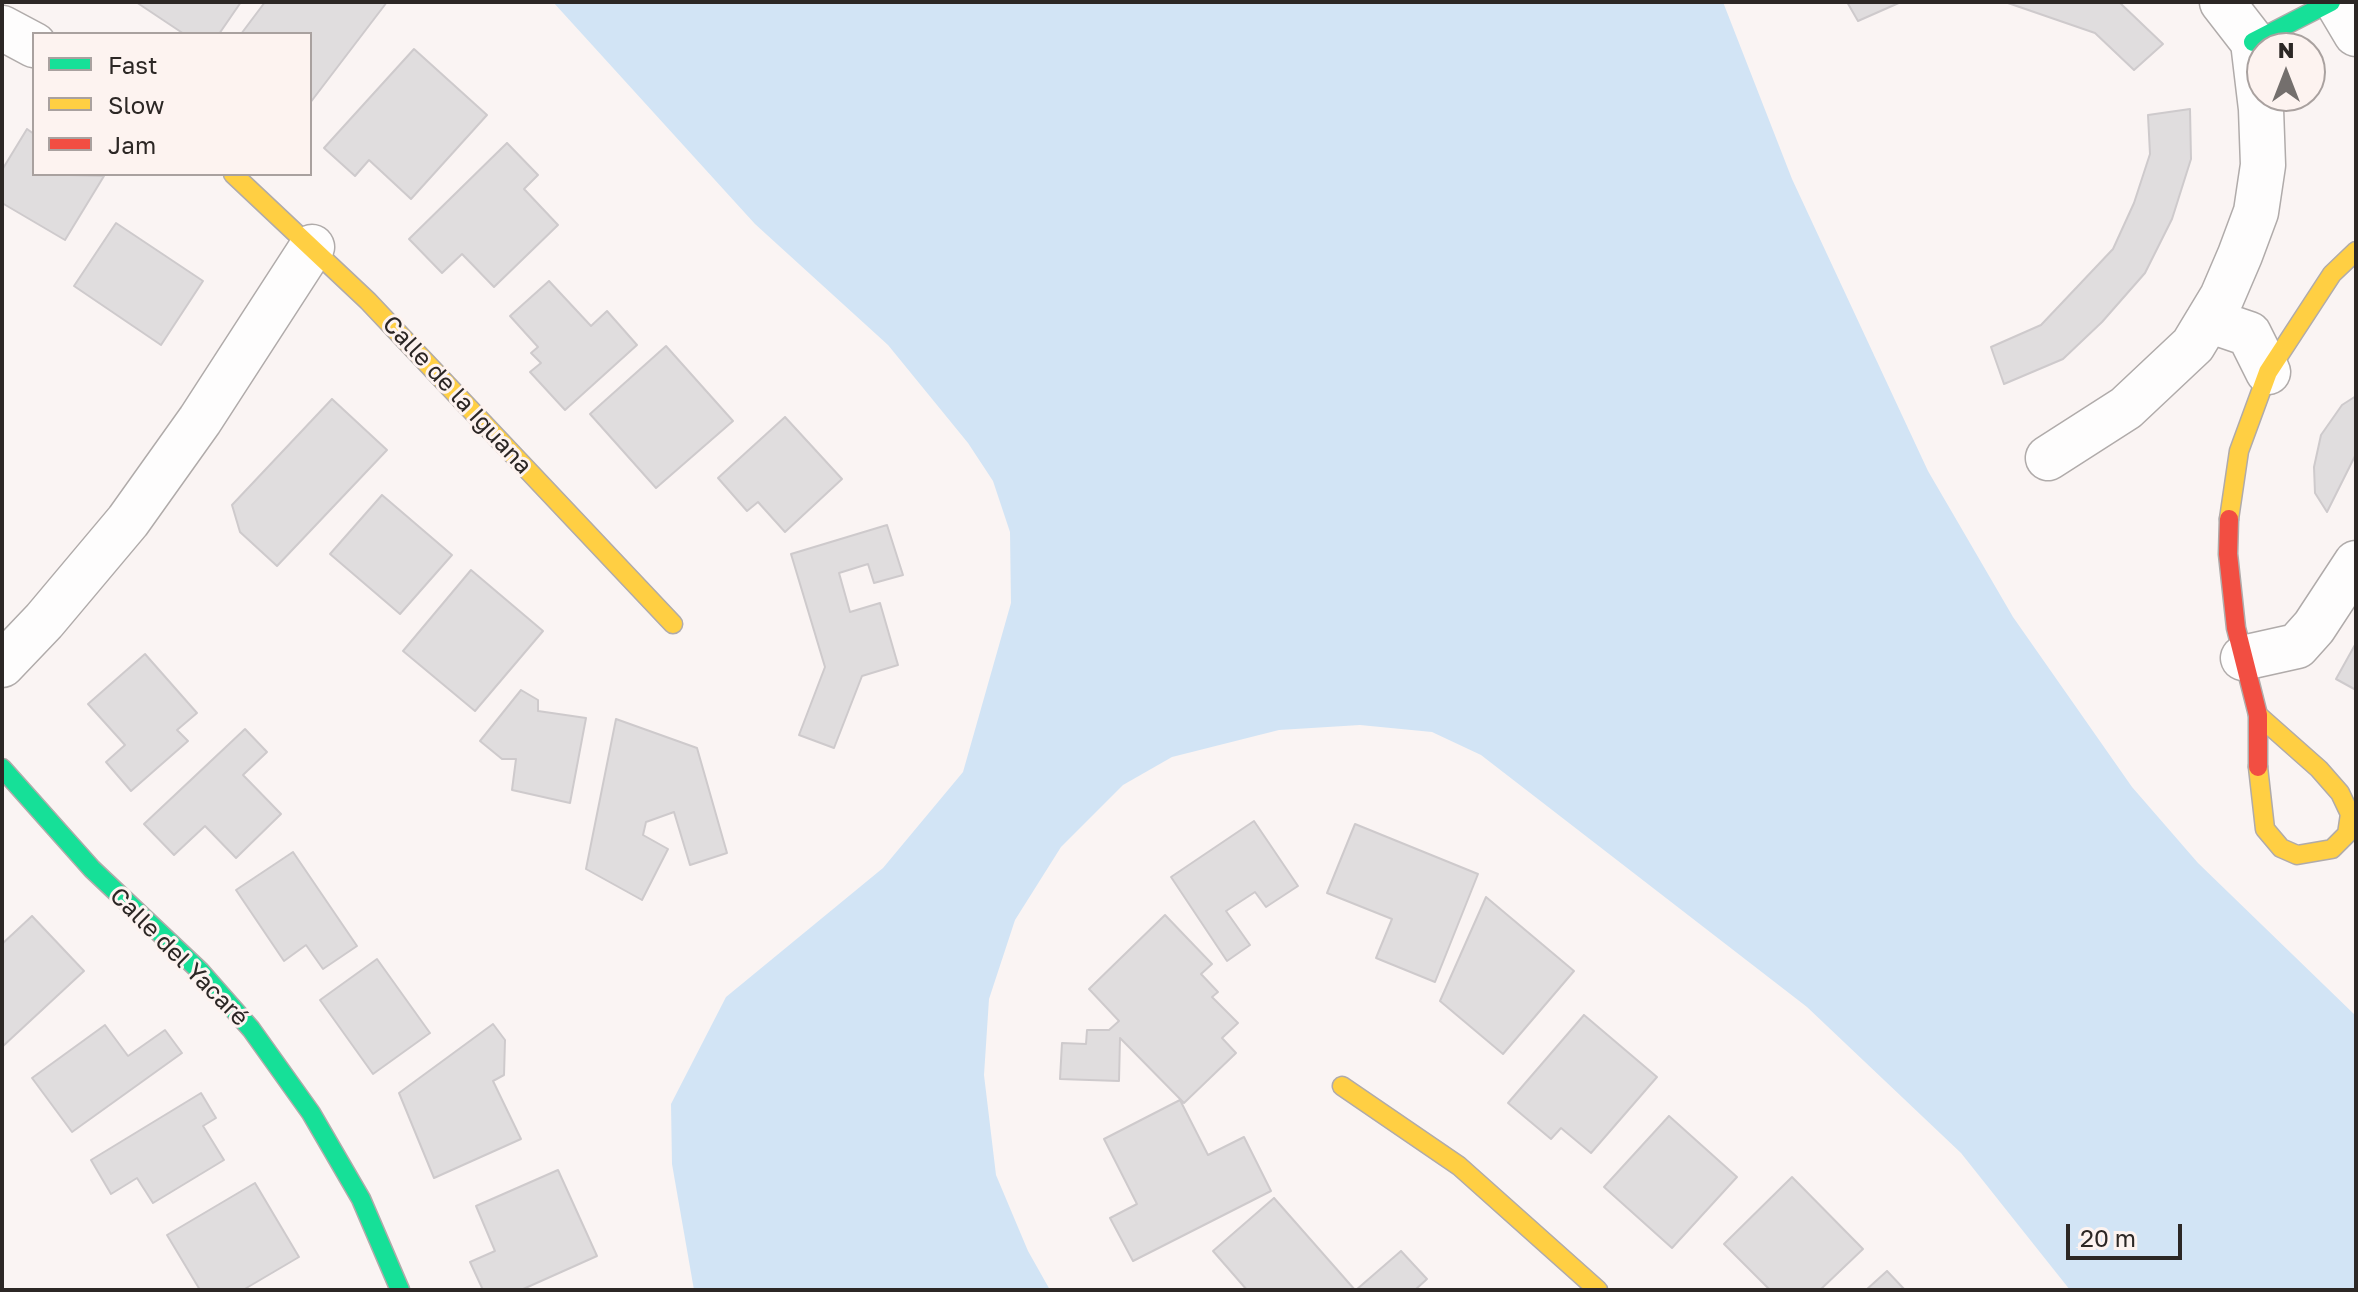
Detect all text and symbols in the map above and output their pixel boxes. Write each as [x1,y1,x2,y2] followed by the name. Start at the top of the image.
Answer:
[32,32,312,176] legend
[2246,32,2326,112] north arrow
[2278,36,2294,63] text: N
[108,50,158,79] text: Fast
[108,90,164,119] text: Slow
[108,130,156,159] text: Jam
[376,310,538,480] street label: Calle de la Iguana
[104,882,254,1032] street label: Calle del Yacaré
[2070,1208,2186,1258] scale bar
[2080,1223,2136,1252] text: 20 m

